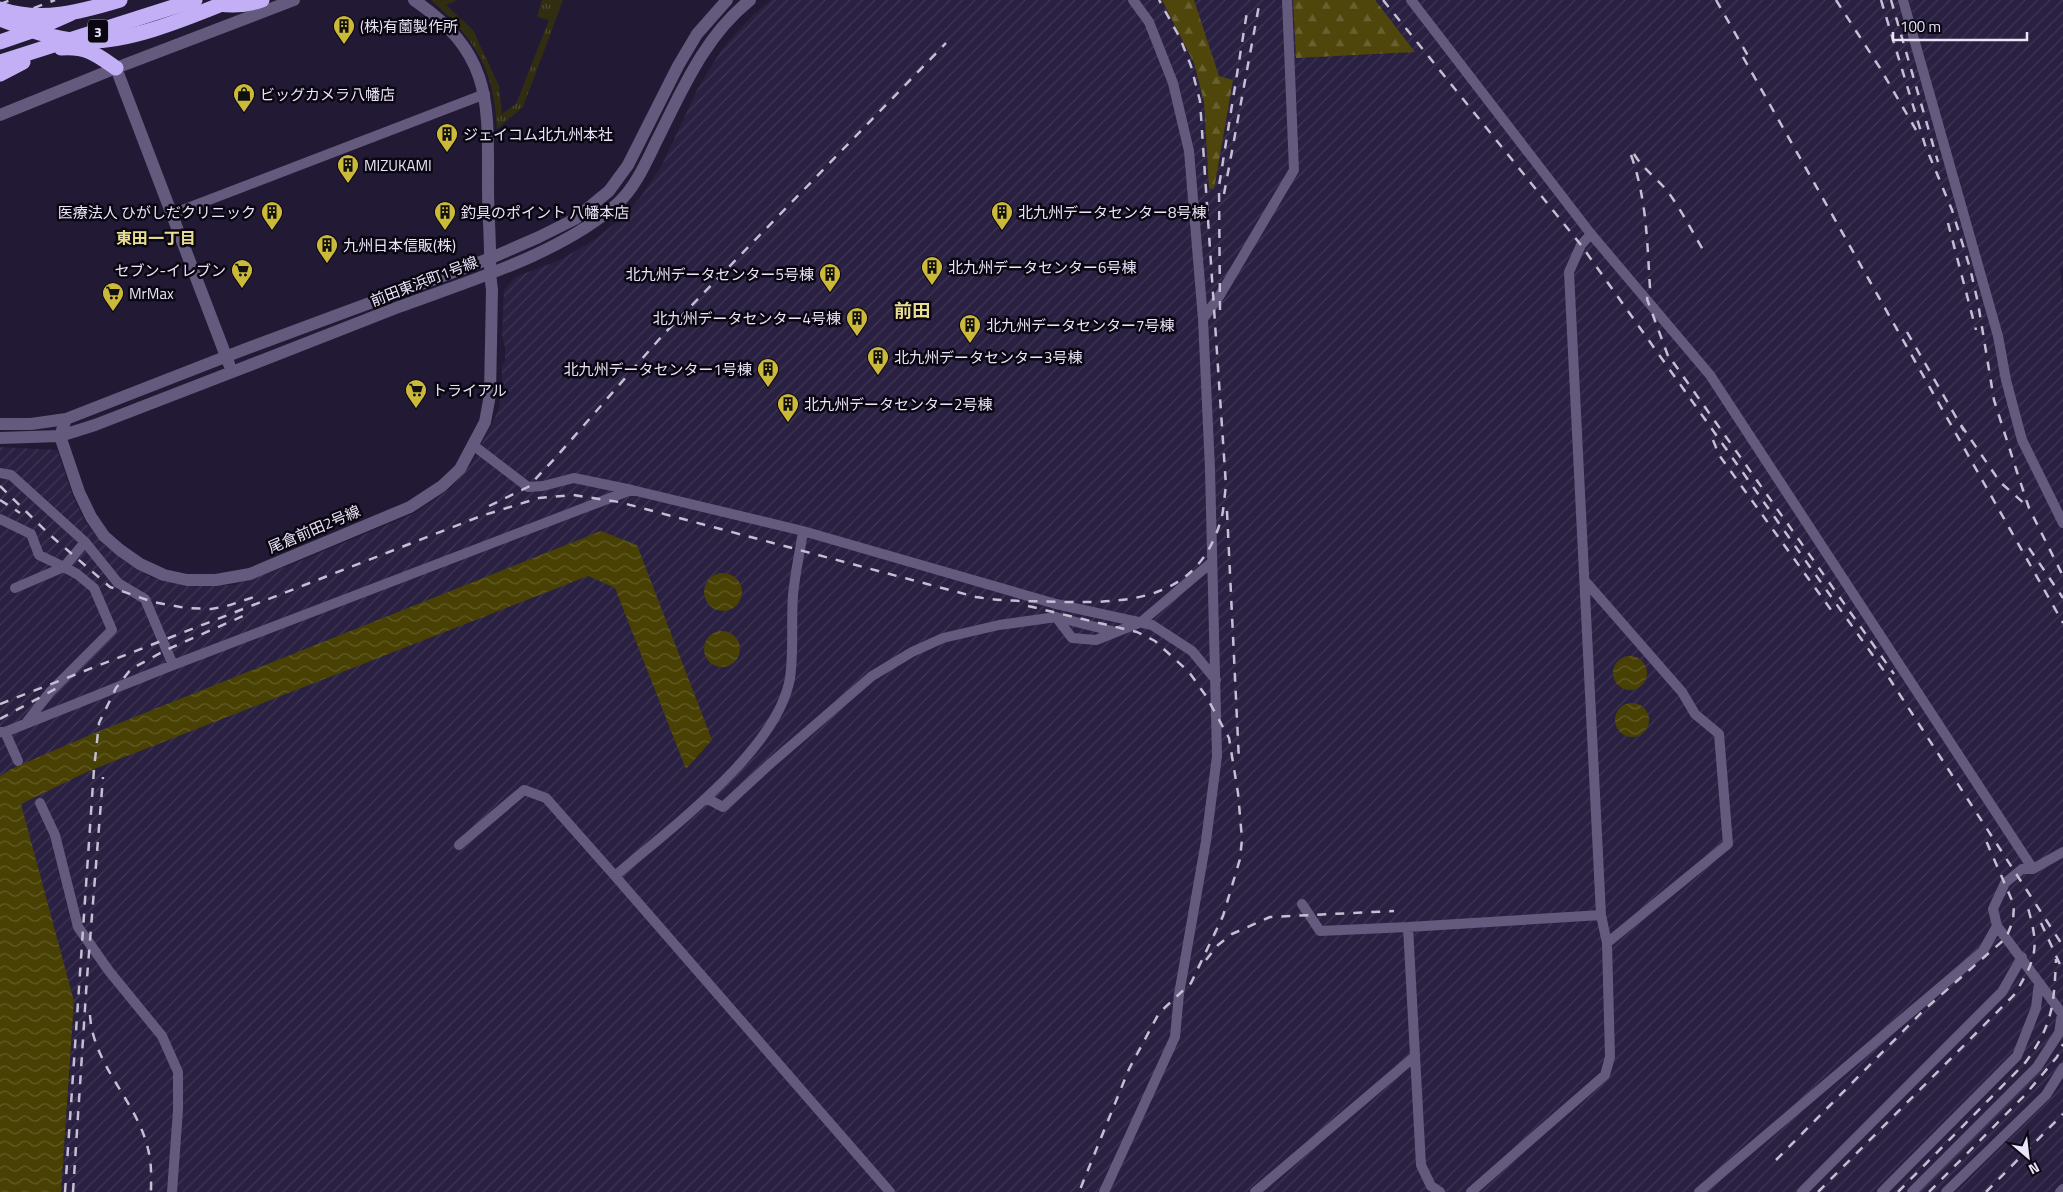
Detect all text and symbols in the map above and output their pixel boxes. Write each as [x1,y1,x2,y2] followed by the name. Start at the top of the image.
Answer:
[1893,10,2027,42] scale bar
[332,14,356,45] building icon: (株)有薗製作所
[360,15,458,38] place label: (株)有薗製作所
[1900,15,1941,38] text: 100 m
[88,20,108,42] road number: 3
[232,82,256,113] shop icon: ビッグカメラ八幡店
[260,83,395,106] place label: ビッグカメラ八幡店
[435,122,459,153] building icon: ジェイコム北九州本社
[463,123,613,146] place label: ジェイコム北九州本社
[336,153,360,184] building icon: MIZUKAMI
[364,154,432,177] place label: MIZUKAMI
[260,200,284,231] building icon: 医療法人 ひがしだクリニック
[433,200,457,231] building icon: 釣具のポイント 八幡本店
[990,200,1014,231] building icon: 北九州データセンター8号棟
[58,201,256,224] place label: 医療法人 ひがしだクリニック
[461,201,629,224] place label: 釣具のポイント 八幡本店
[1018,201,1206,224] place label: 北九州データセンター8号棟
[116,226,196,250] district label: 東田一丁目
[315,233,339,264] building icon: 九州日本信販(株)
[343,234,456,257] place label: 九州日本信販(株)
[367,250,481,312] street label: 前田東浜町1号線
[920,255,944,286] building icon: 北九州データセンター6号棟
[948,256,1136,279] place label: 北九州データセンター6号棟
[230,258,254,289] supermarket icon: セブン-イレブン
[114,259,226,282] place label: セブン-イレブン
[818,262,842,293] building icon: 北九州データセンター5号棟
[626,263,814,286] place label: 北九州データセンター5号棟
[101,281,125,312] supermarket icon: MrMax
[129,282,174,305] place label: MrMax
[894,297,930,324] district label: 前田
[845,306,869,337] building icon: 北九州データセンター4号棟
[653,307,841,330] place label: 北九州データセンター4号棟
[958,313,982,344] building icon: 北九州データセンター7号棟
[986,314,1174,337] place label: 北九州データセンター7号棟
[866,345,890,376] building icon: 北九州データセンター3号棟
[894,346,1082,369] place label: 北九州データセンター3号棟
[756,357,780,388] building icon: 北九州データセンター1号棟
[564,358,752,381] place label: 北九州データセンター1号棟
[404,378,428,409] supermarket icon: トライアル
[432,379,507,402] place label: トライアル
[776,392,800,423] building icon: 北九州データセンター2号棟
[804,393,992,416] place label: 北九州データセンター2号棟
[264,499,364,559] street label: 尾倉前田2号線
[2003,1132,2053,1182] north arrow
[2025,1157,2044,1180] text: N

